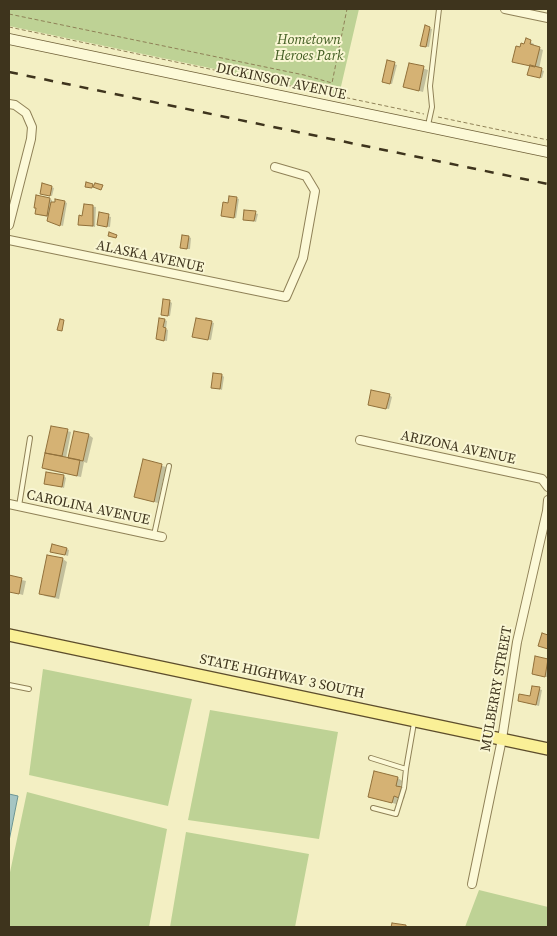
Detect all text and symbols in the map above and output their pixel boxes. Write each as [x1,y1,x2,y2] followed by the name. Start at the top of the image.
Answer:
[275,32,343,64] park label: Hometown Heroes Park
[215,60,347,104] street label: DICKINSON AVENUE
[95,237,205,277] street label: ALASKA AVENUE
[399,428,517,468] street label: ARIZONA AVENUE
[25,487,151,529] street label: CAROLINA AVENUE
[478,625,516,753] street label: MULBERRY STREET
[198,651,366,703] street label: STATE HIGHWAY 3 SOUTH

